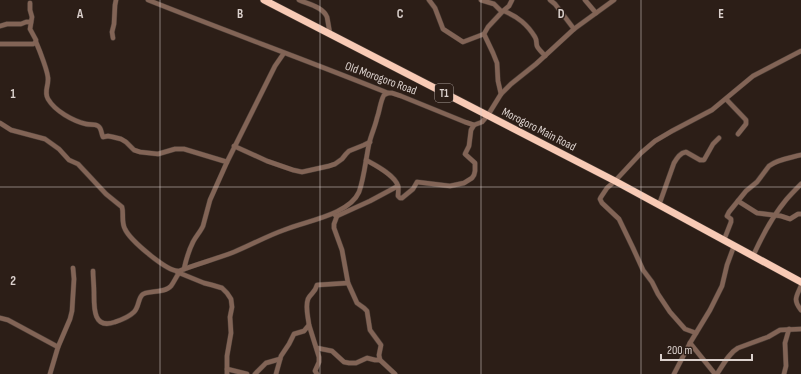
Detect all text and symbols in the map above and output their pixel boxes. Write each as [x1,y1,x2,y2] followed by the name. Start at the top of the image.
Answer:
[76,6,84,22] text: A
[237,6,243,22] text: B
[397,6,404,22] text: C
[558,6,565,22] text: D
[718,6,724,22] text: E
[343,59,419,98] street label: Old Morogoro Road
[435,84,453,102] road number: T1
[10,86,16,102] text: 1
[499,104,578,155] street label: Morogoro Main Road
[10,273,16,289] text: 2
[661,336,752,362] scale bar
[667,343,693,358] text: 200 m

